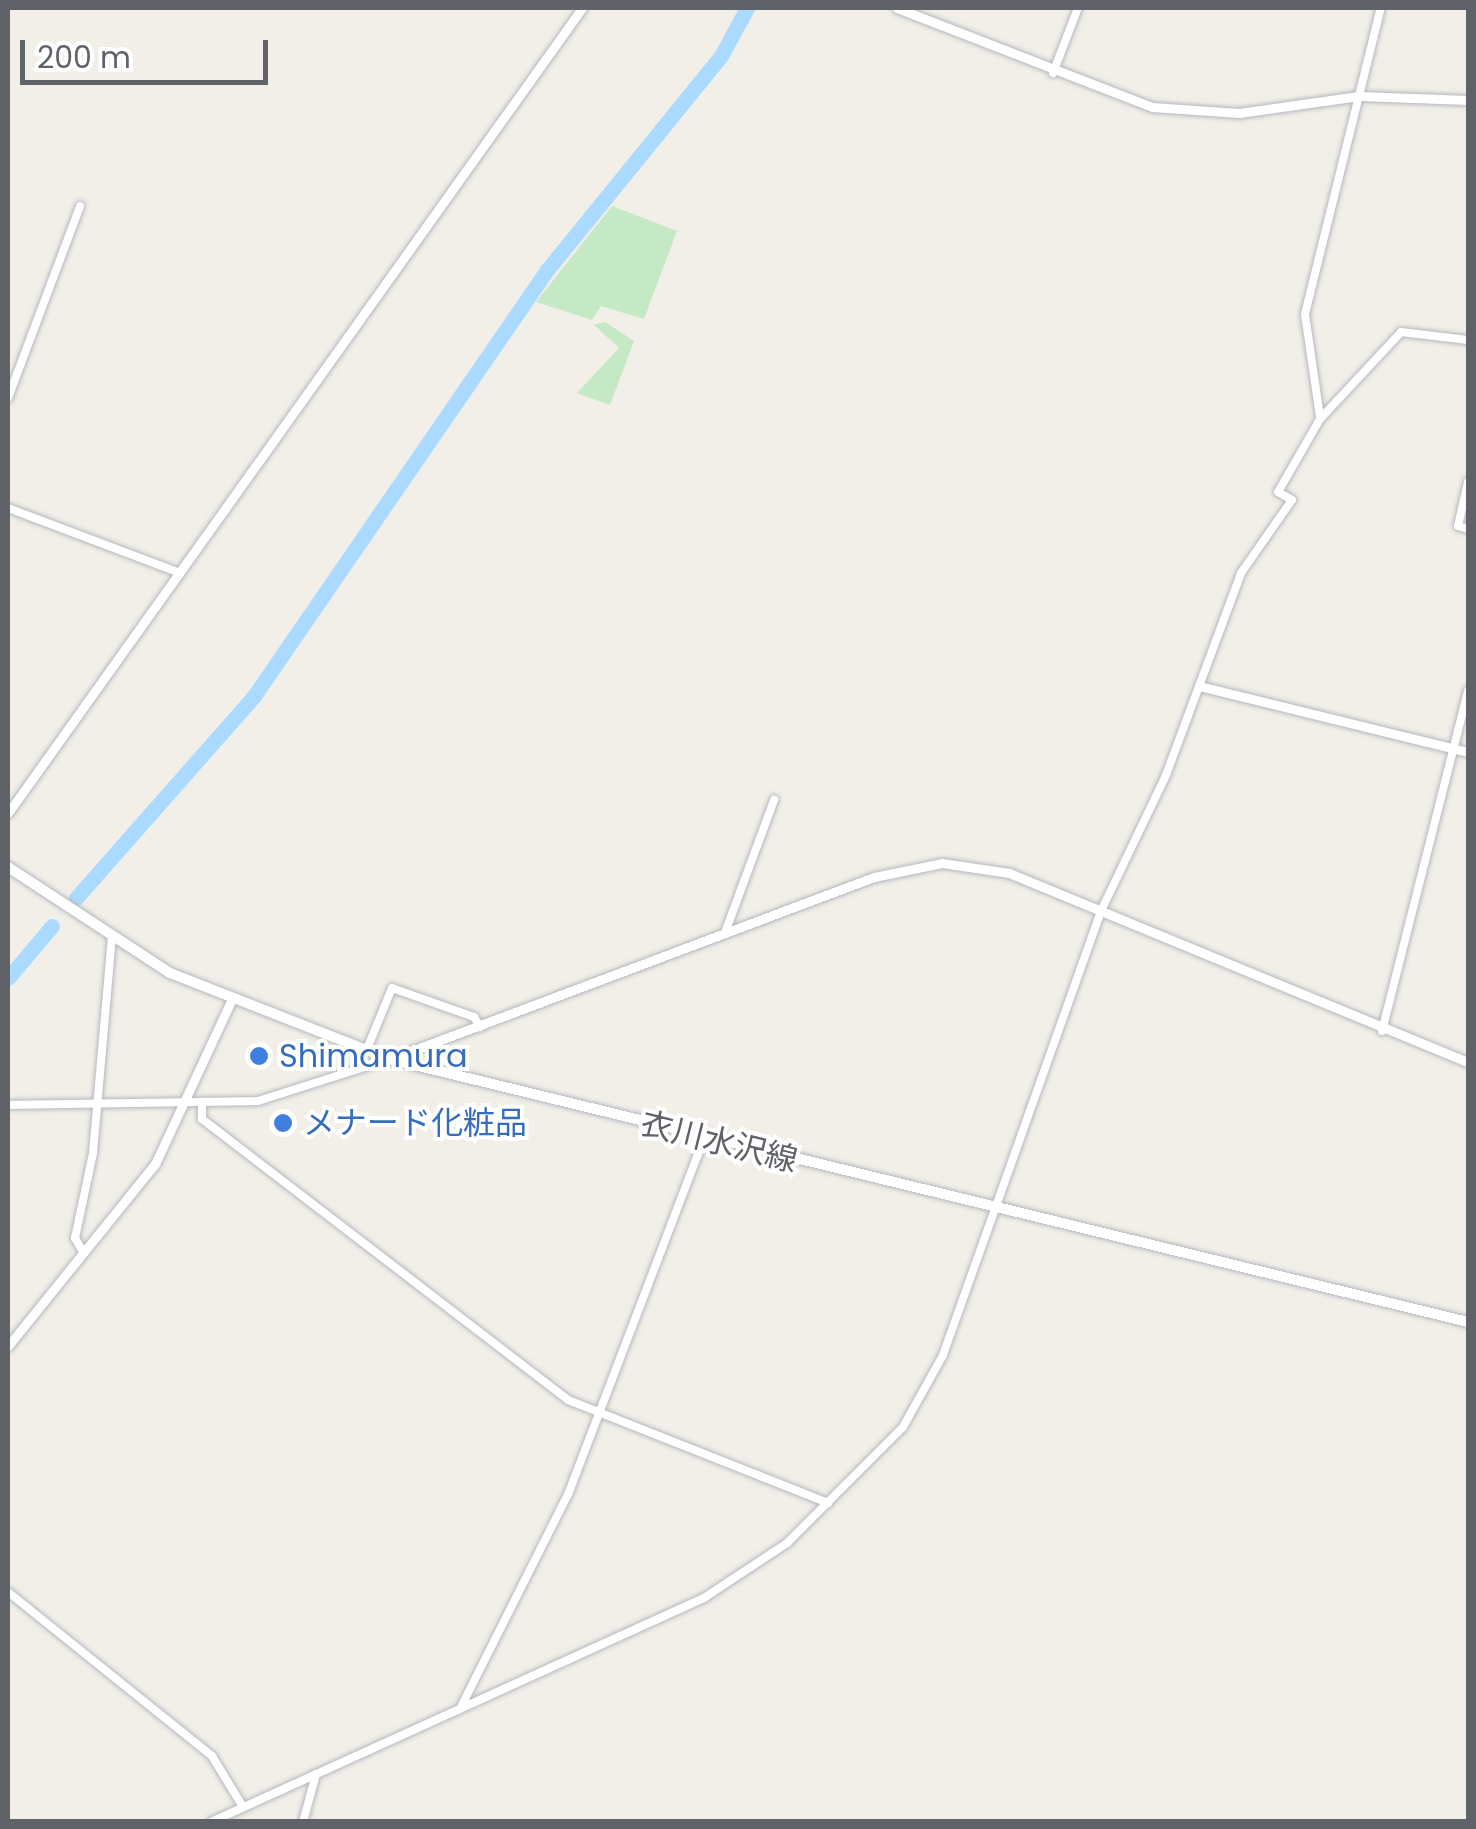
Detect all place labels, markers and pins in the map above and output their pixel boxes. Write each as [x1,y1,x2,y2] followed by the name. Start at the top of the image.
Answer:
[279,1037,468,1075] place label: Shimamura
[248,1045,270,1067] marker: Shimamura
[303,1104,527,1142] place label: メナード化粧品
[272,1112,294,1134] marker: メナード化粧品

